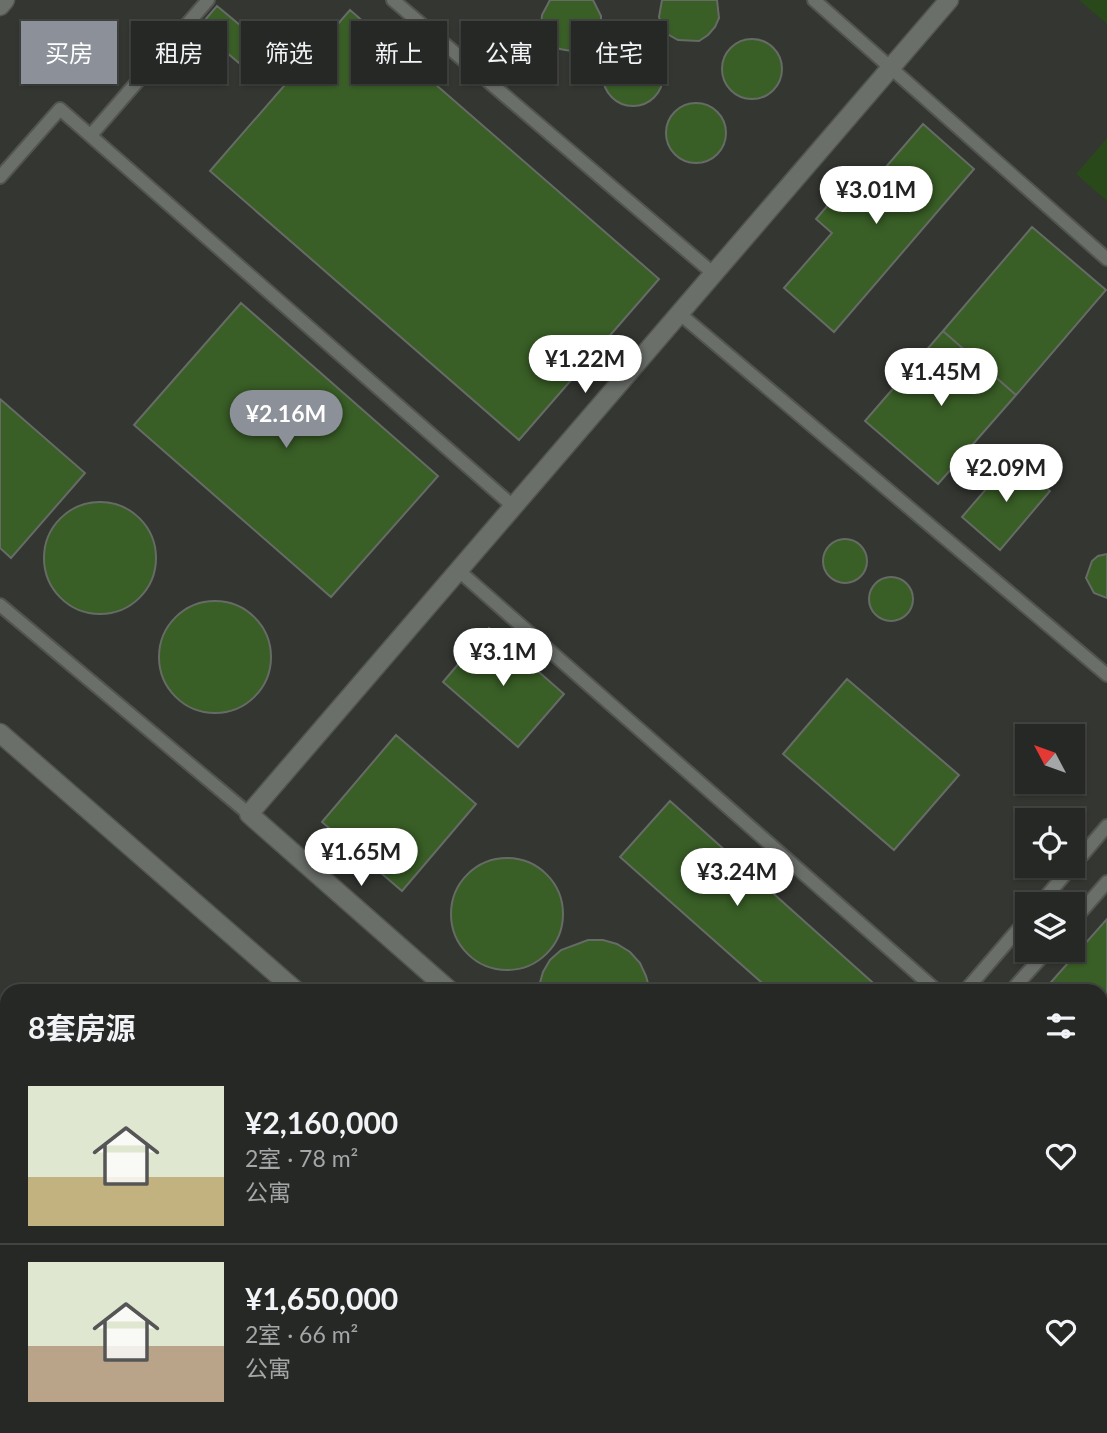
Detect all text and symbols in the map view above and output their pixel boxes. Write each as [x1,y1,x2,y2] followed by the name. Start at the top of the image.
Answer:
[21,21,117,84] chip: 买房
[131,21,227,84] chip: 租房
[241,21,337,84] chip: 筛选
[351,21,447,84] chip: 新上
[461,21,557,84] chip: 公寓
[571,21,667,84] chip: 住宅
[819,166,933,226] pin: ¥3.01M
[836,175,916,203] text: ¥3.01M
[528,336,642,395] pin: ¥1.22M
[545,344,625,372] text: ¥1.22M
[884,348,998,408] pin: ¥1.45M
[901,357,981,385] text: ¥1.45M
[229,391,343,450] pin: ¥2.16M
[246,399,326,427] text: ¥2.16M
[949,444,1063,504] pin: ¥2.09M
[966,453,1046,481] text: ¥2.09M
[454,628,552,688] pin: ¥3.1M
[469,637,537,665] text: ¥3.1M
[1015,724,1085,794] north arrow
[1015,724,1085,962] map controls
[1015,808,1085,878] button: locate
[304,828,418,888] pin: ¥1.65M
[321,837,401,865] text: ¥1.65M
[680,848,794,908] pin: ¥3.24M
[697,857,777,885] text: ¥3.24M
[1015,892,1085,962] button: layers
[1042,1007,1080,1045] icon: filters
[28,1009,135,1045] text: 8套房源
[245,1104,398,1140] text: ¥2,160,000
[84,1114,168,1198] icon: home
[1042,1137,1080,1175] icon: heart
[245,1144,358,1172] text: 2室 · 78 m²
[245,1178,291,1206] text: 公寓
[245,1280,398,1316] text: ¥1,650,000
[84,1290,168,1374] icon: home
[1042,1313,1080,1351] icon: heart
[245,1320,358,1348] text: 2室 · 66 m²
[245,1354,291,1382] text: 公寓

